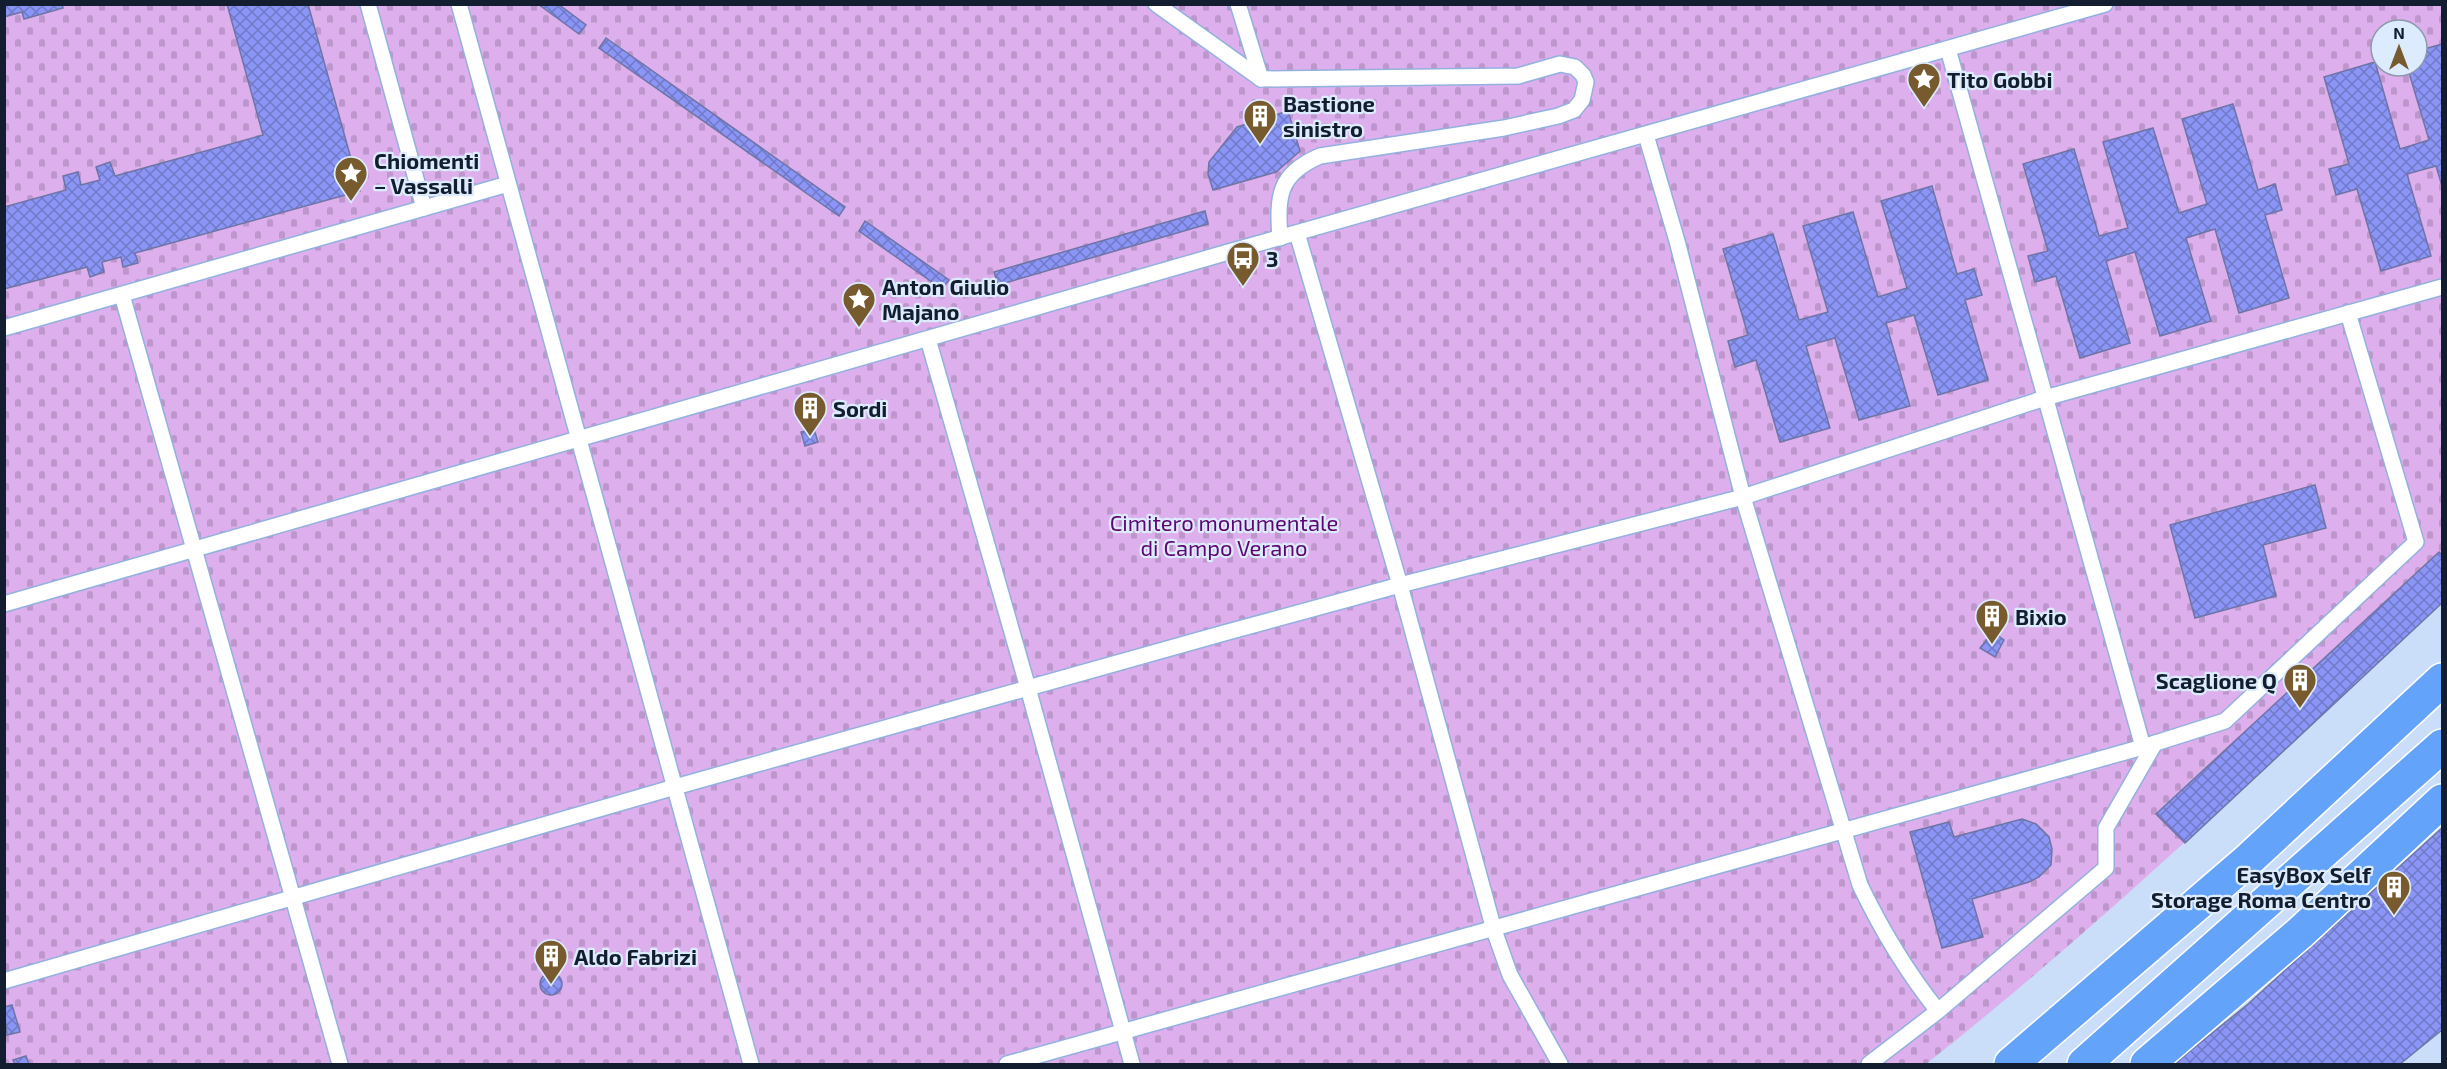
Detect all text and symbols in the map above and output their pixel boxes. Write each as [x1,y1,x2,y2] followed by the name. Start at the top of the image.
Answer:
[2369,18,2429,78] north arrow
[2393,23,2405,42] text: N
[1906,61,1942,108] place icon: Tito Gobbi
[1947,66,2053,92] place label: Tito Gobbi
[1283,90,1375,141] place label: Bastione sinistro
[1242,98,1278,145] building icon: Bastione sinistro
[374,147,479,198] place label: Chiomenti – Vassalli
[333,155,369,202] place icon: Chiomenti – Vassalli
[1225,240,1261,287] bus stop icon: 3
[1266,245,1278,271] place label: 3
[882,273,1009,324] place label: Anton Giulio Majano
[841,281,877,328] place icon: Anton Giulio Majano
[792,390,828,437] building icon: Sordi
[833,395,887,421] place label: Sordi
[1110,509,1338,560] park label: Cimitero monumentale di Campo Verano
[1974,598,2010,645] building icon: Bixio
[2015,603,2067,629] place label: Bixio
[2282,662,2318,709] building icon: Scaglione Q
[2156,667,2277,694] place label: Scaglione Q
[2151,861,2372,912] place label: EasyBox Self Storage Roma Centro
[2376,869,2412,916] building icon: EasyBox Self Storage Roma Centro
[533,938,569,985] building icon: Aldo Fabrizi
[574,943,697,969] place label: Aldo Fabrizi

